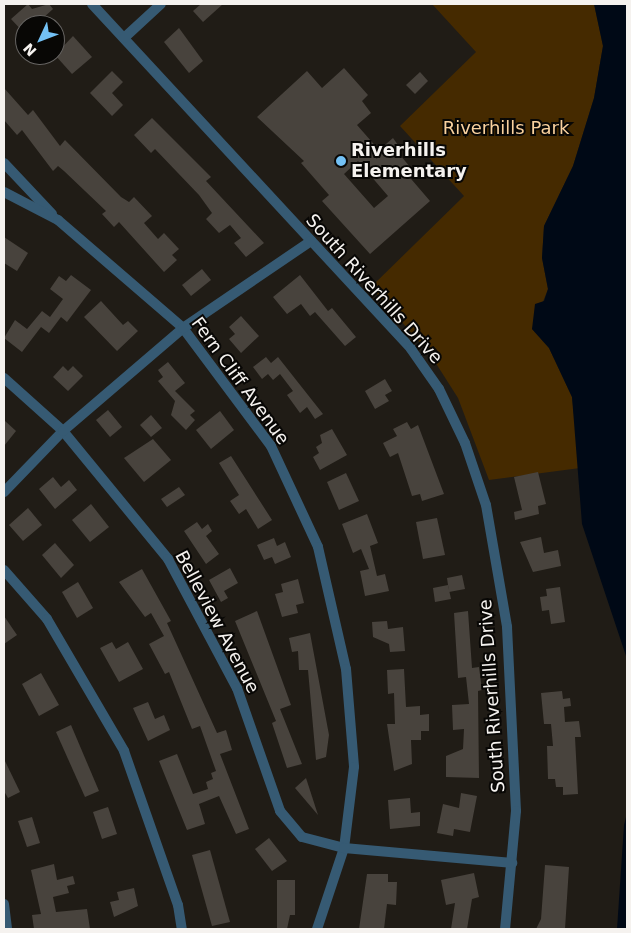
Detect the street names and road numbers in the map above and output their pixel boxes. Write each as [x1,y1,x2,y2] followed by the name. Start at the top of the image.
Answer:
[301,210,447,368] street label: South Riverhills Drive
[187,313,293,449] street label: Fern Cliff Avenue
[170,547,264,697] street label: Belleview Avenue
[474,599,510,793] street label: South Riverhills Drive

